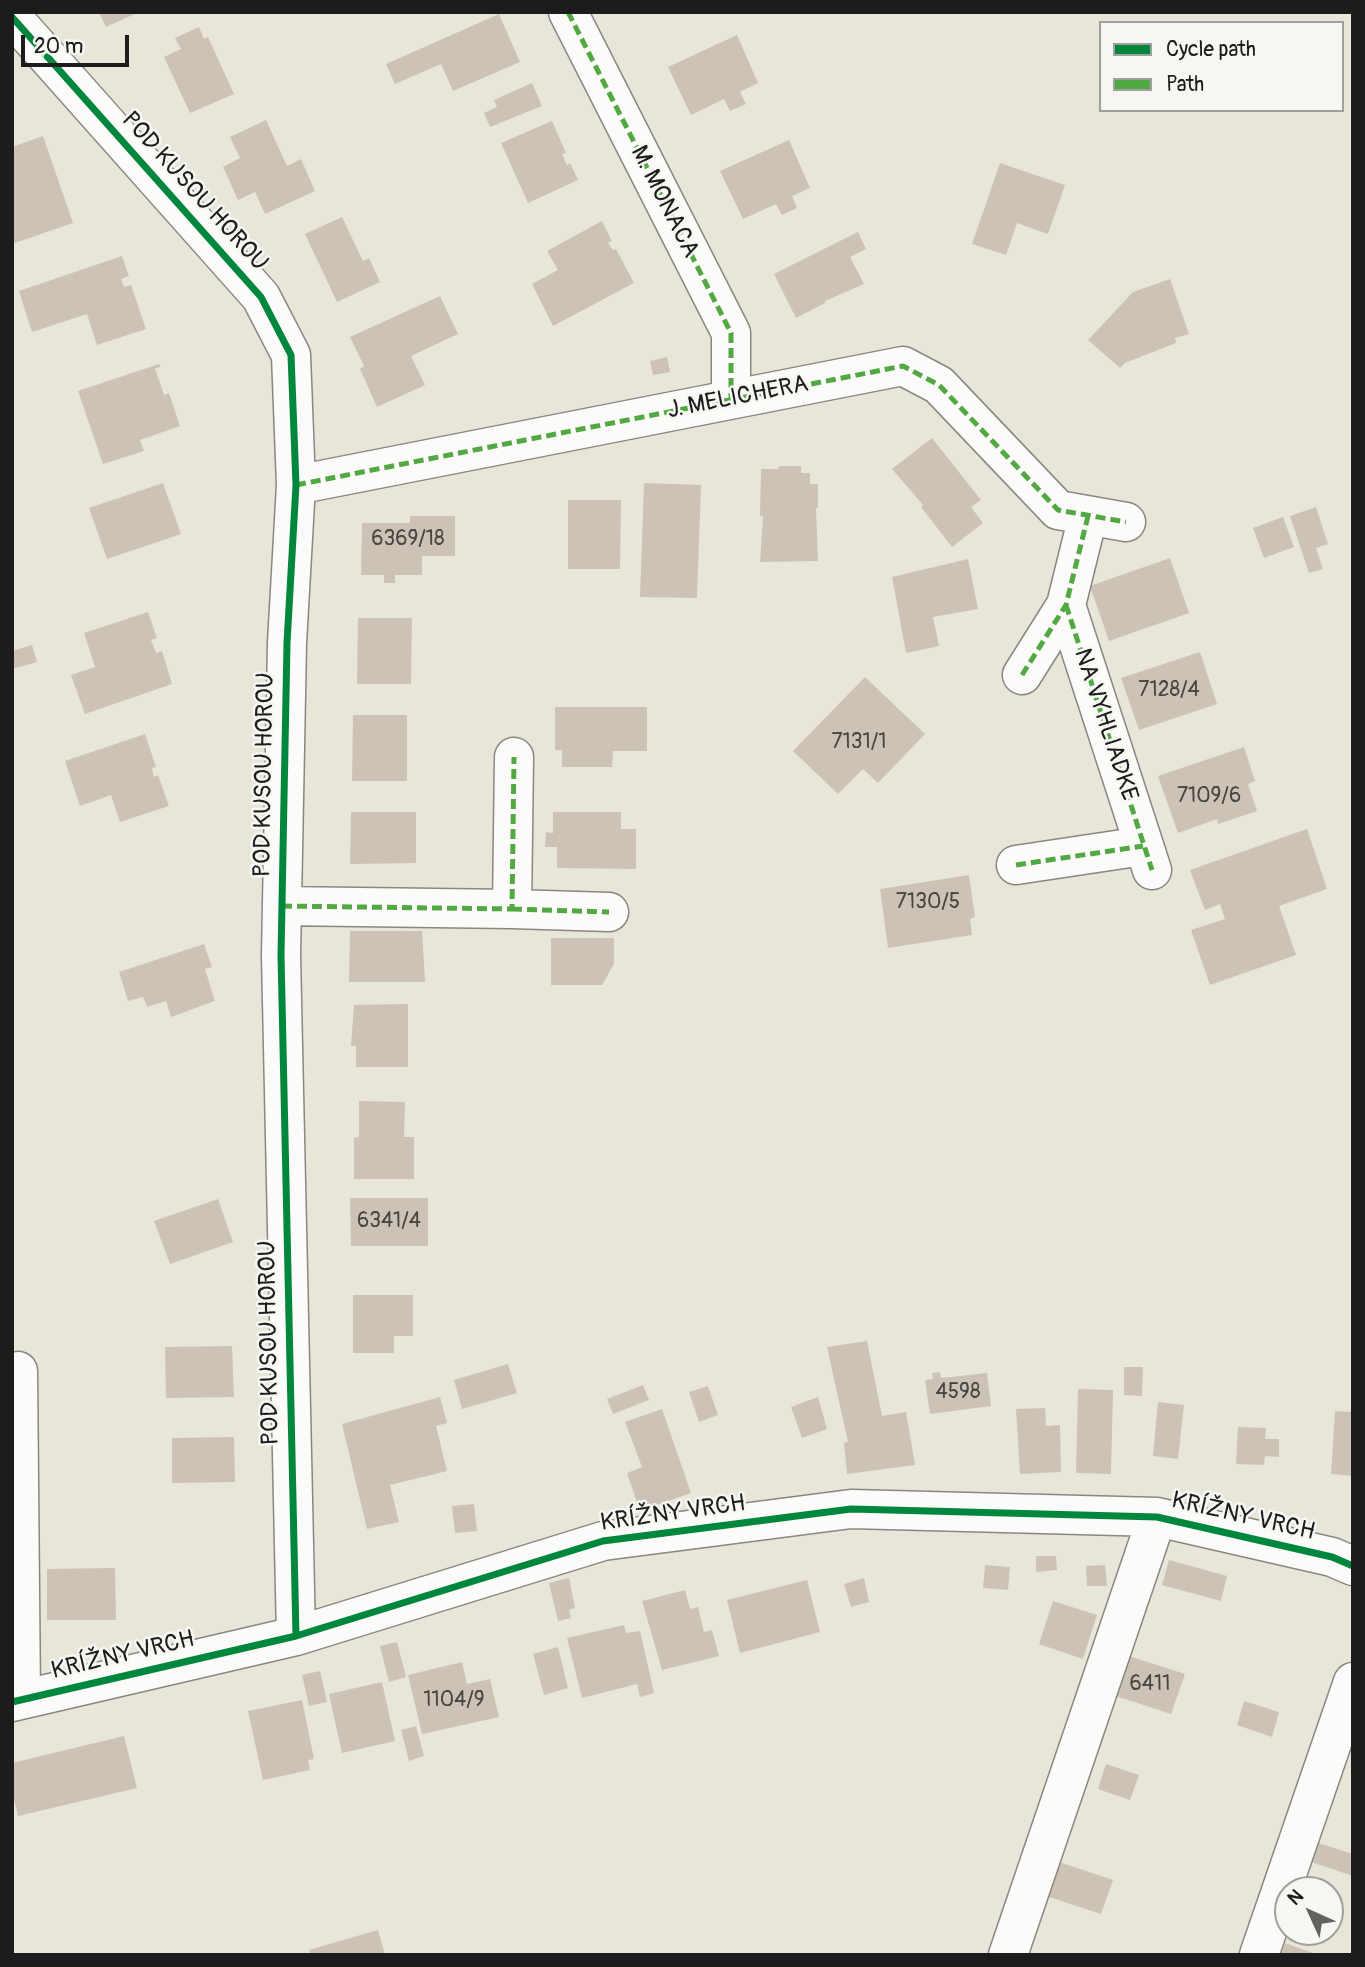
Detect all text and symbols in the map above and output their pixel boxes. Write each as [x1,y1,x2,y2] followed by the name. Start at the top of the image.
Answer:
[24,21,133,65] scale bar
[1099,21,1344,112] legend
[34,33,83,60] text: 20 m
[1166,36,1256,63] text: Cycle path
[1166,71,1204,98] text: Path
[115,106,273,278] street label: POD KUSOU HOROU
[624,141,704,263] street label: M. MONACA
[665,370,811,426] street label: J. MELICHERA
[371,527,445,553] house number: 6369/18
[1067,645,1143,805] street label: NA VYHLIADKE
[249,672,281,878] street label: POD KUSOU HOROU
[1138,678,1200,704] house number: 7128/4
[832,730,886,756] house number: 7131/1
[1177,784,1241,810] house number: 7109/6
[896,890,960,916] house number: 7130/5
[357,1209,421,1235] house number: 6341/4
[254,1240,286,1446] street label: POD KUSOU HOROU
[936,1380,980,1406] house number: 4598
[1169,1487,1317,1547] street label: KRÍŽNY VRCH
[599,1490,747,1538] street label: KRÍŽNY VRCH
[49,1626,197,1686] street label: KRÍŽNY VRCH
[1130,1672,1170,1698] house number: 6411
[423,1688,485,1714] house number: 1104/9
[1274,1876,1344,1946] north arrow
[1283,1885,1309,1911] text: N

